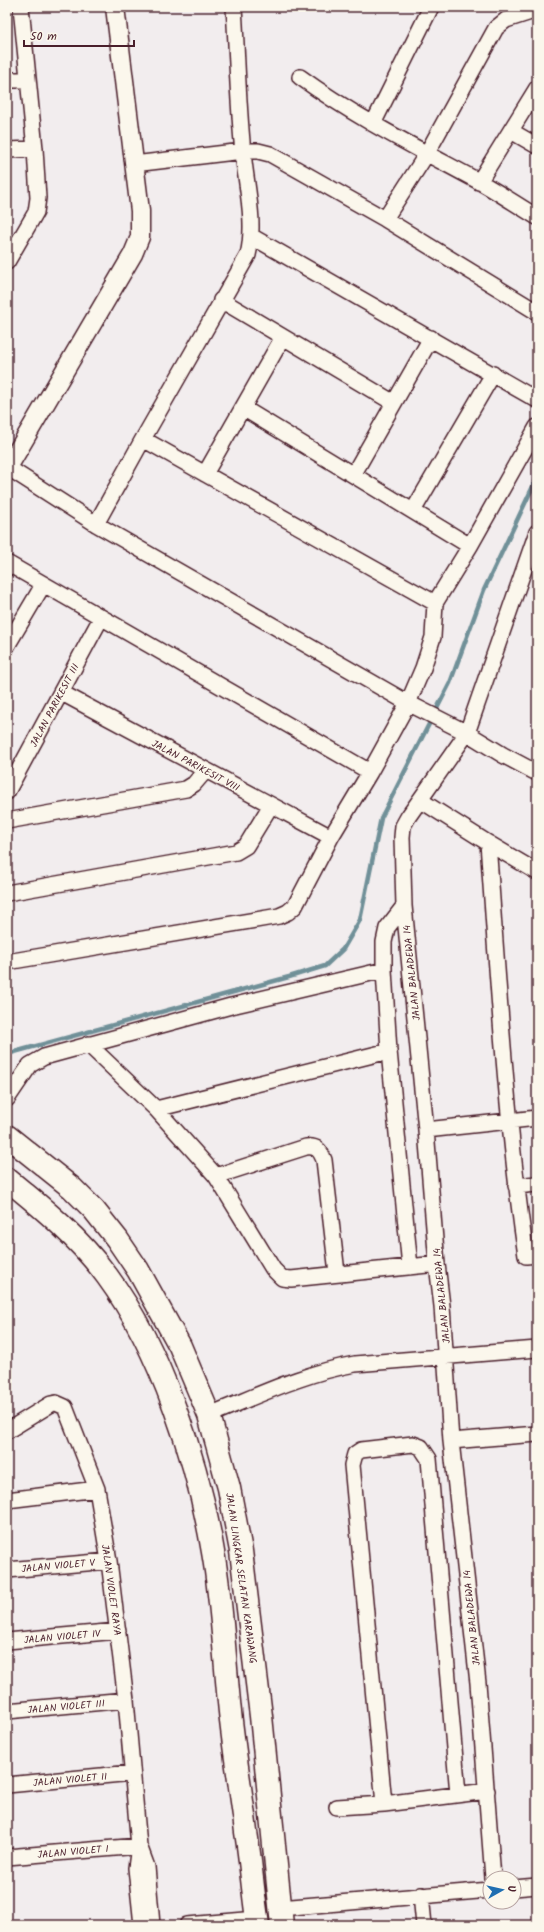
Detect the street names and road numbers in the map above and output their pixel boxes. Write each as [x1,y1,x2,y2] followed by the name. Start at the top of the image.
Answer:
[26,661,84,750] street label: JALAN PARIKESIT III
[149,736,242,796] street label: JALAN PARIKESIT VIII
[399,924,425,1021] street label: JALAN BALADEWA 14
[429,1247,455,1344] street label: JALAN BALADEWA 14
[221,1492,261,1664] street label: JALAN LINGKAR SELATAN KARAWANG
[97,1543,125,1637] street label: JALAN VIOLET RAYA
[21,1555,96,1577] street label: JALAN VIOLET V
[459,1569,485,1666] street label: JALAN BALADEWA 14
[23,1626,102,1648] street label: JALAN VIOLET IV
[27,1696,105,1718] street label: JALAN VIOLET III
[32,1769,108,1791] street label: JALAN VIOLET II
[37,1841,109,1863] street label: JALAN VIOLET I

